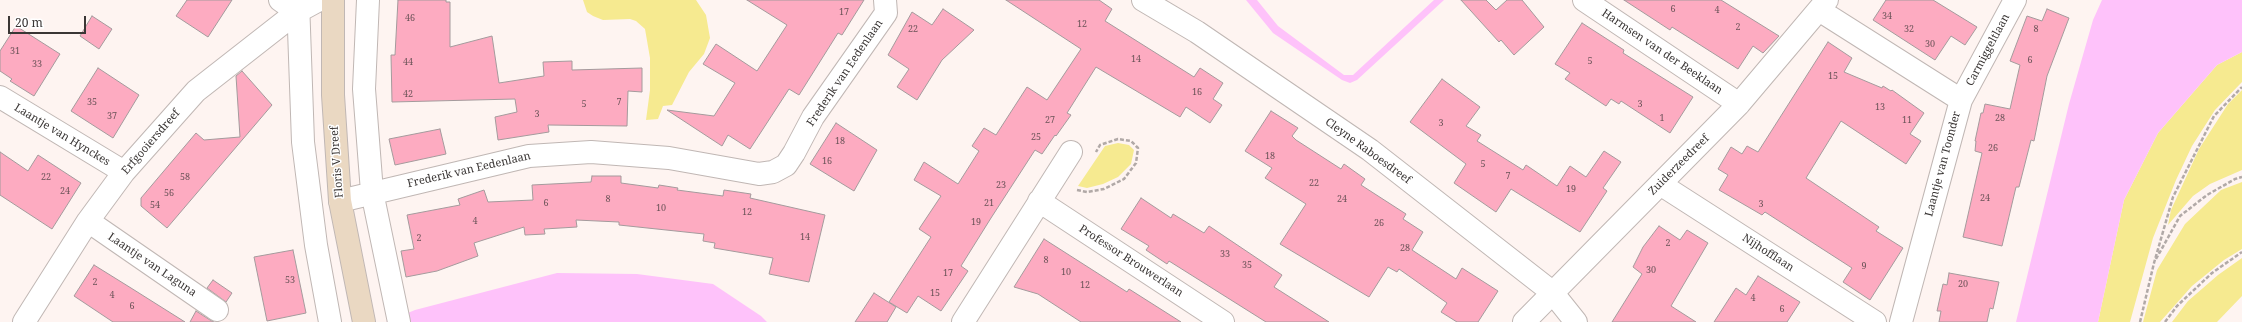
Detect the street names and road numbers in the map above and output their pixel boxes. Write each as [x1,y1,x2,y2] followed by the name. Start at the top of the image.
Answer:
[1599,7,1725,97] street label: Harmsen van der Beeklaan
[1963,12,2013,88] street label: Carmiggeltlaan
[804,17,886,129] street label: Frederik van Eedenlaan
[12,101,112,169] street label: Laantje van Hynckes
[119,107,183,177] street label: Erfgooiersdreef
[1923,110,1963,218] street label: Laantje van Toonder
[1322,115,1414,187] street label: Cleyne Raboesdreef
[328,126,346,198] street label: Floris V Dreef
[1646,132,1712,198] street label: Zuiderzeedreef
[406,149,532,191] street label: Frederik van Eedenlaan
[1076,222,1186,300] street label: Professor Brouwerlaan
[105,230,199,300] street label: Laantje van Laguna
[1740,231,1796,275] street label: Nijhofflaan

